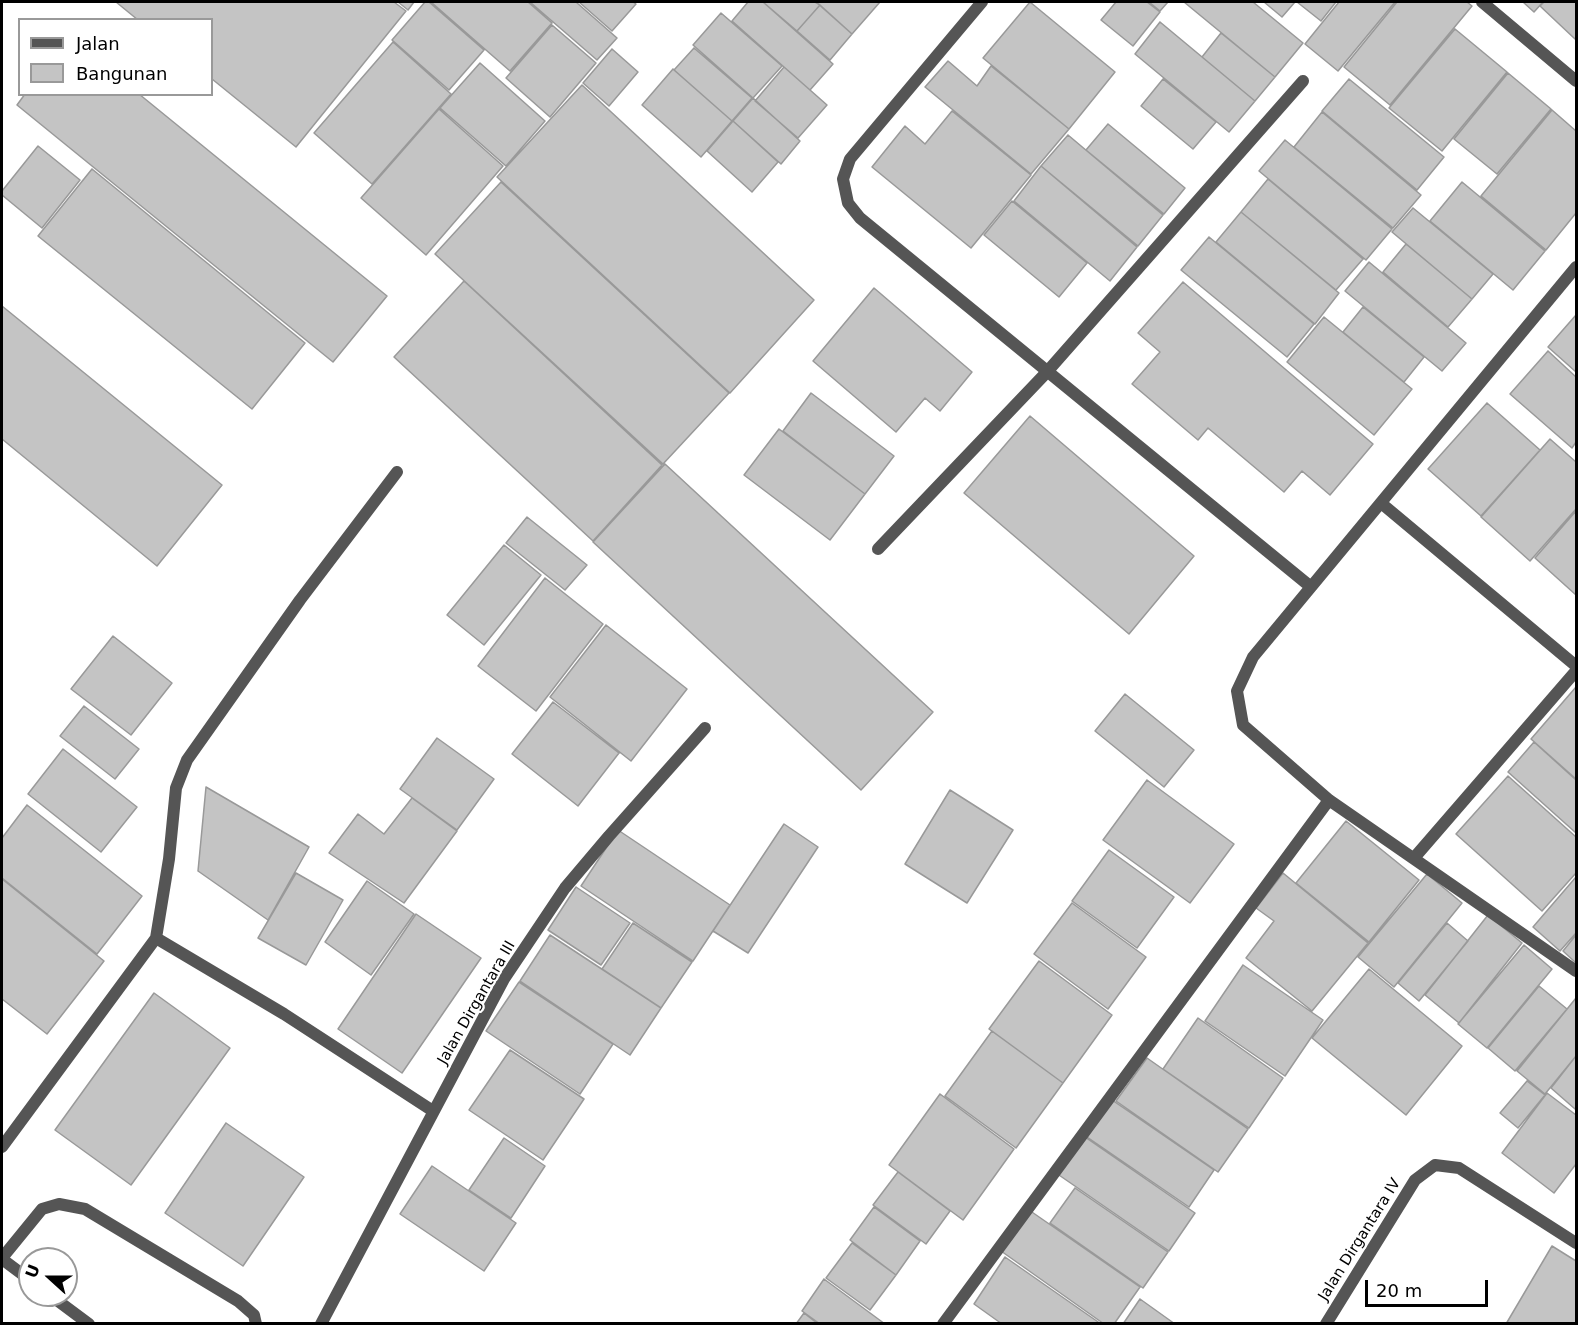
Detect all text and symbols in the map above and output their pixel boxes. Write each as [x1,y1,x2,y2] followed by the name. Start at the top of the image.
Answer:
[18,18,213,96] legend
[76,33,120,54] text: Jalan
[76,63,167,84] text: Bangunan
[434,938,520,1068] street label: Jalan Dirgantara III
[1315,1175,1405,1305] street label: Jalan Dirgantara IV
[18,1247,78,1307] north arrow
[21,1262,44,1281] text: U
[1368,1268,1491,1306] scale bar
[1376,1280,1422,1301] text: 20 m

